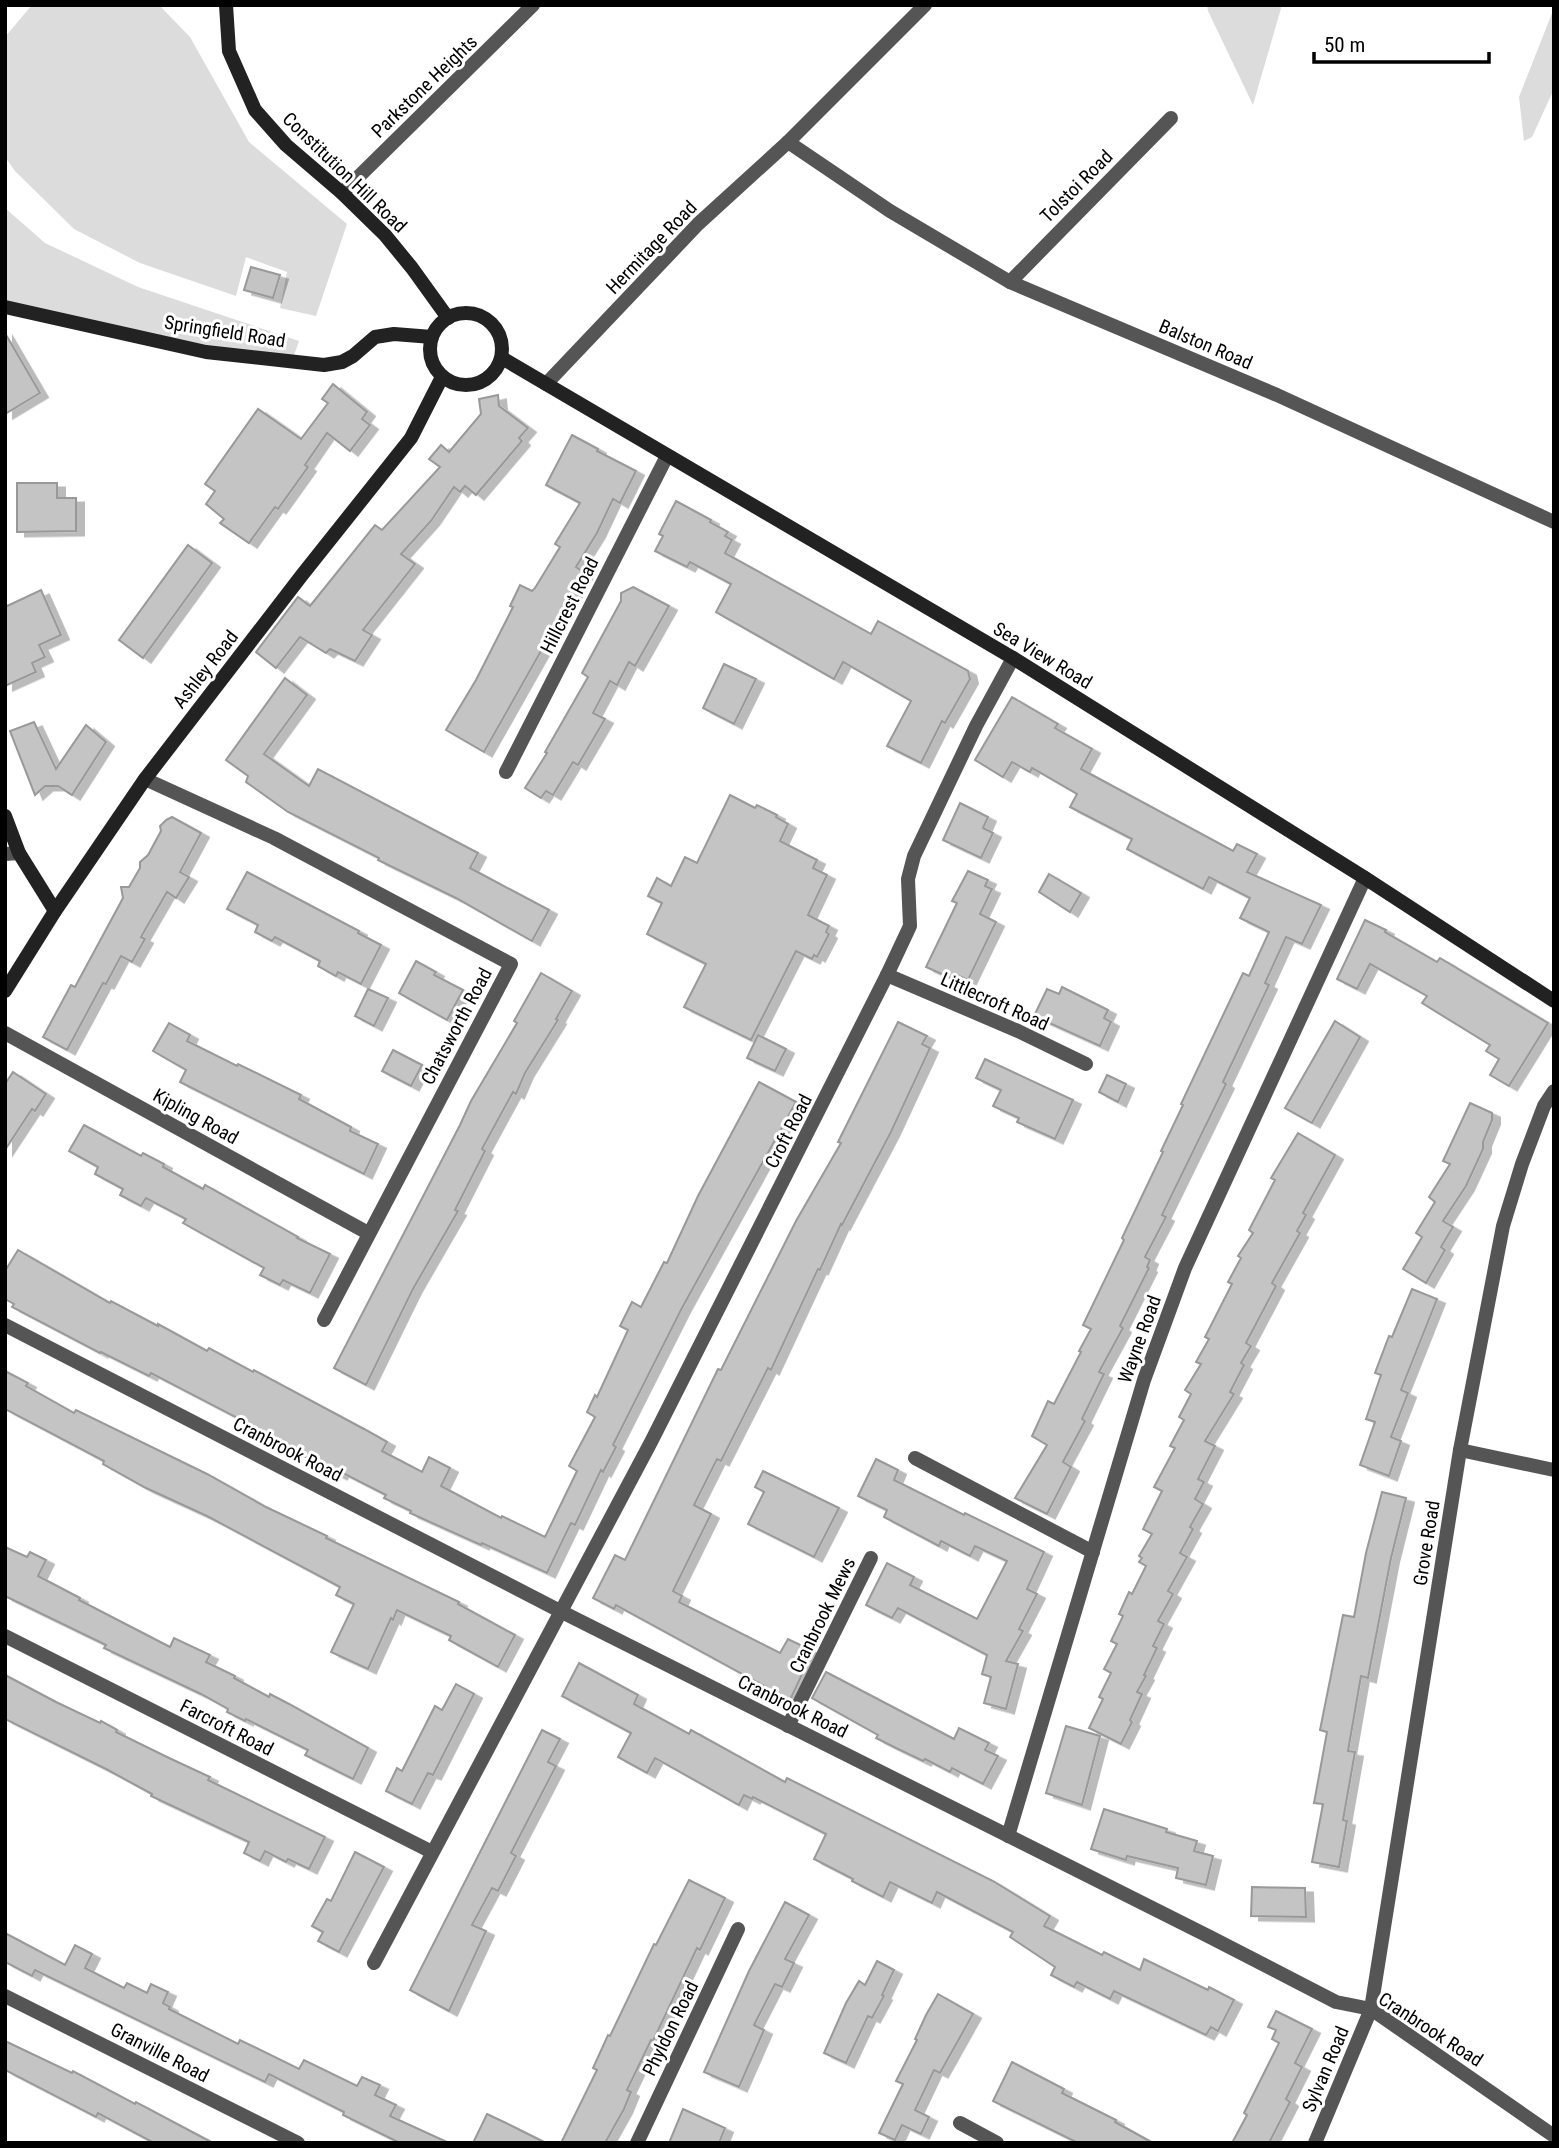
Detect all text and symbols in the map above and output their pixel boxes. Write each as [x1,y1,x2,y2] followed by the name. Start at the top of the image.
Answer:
[1314,21,1489,65] scale bar
[367,30,482,143] street label: Parkstone Heights
[1324,33,1365,57] text: 50 m
[278,107,411,237] street label: Constitution Hill Road
[1035,145,1118,228] street label: Tolstoi Road
[601,196,702,299] street label: Hermitage Road
[163,311,287,352] street label: Springfield Road
[1156,314,1256,374] street label: Balston Road
[535,553,604,657] street label: Hillcrest Road
[989,617,1096,694] street label: Sea View Road
[168,626,243,713] street label: Ashley Road
[416,964,497,1088] street label: Chatsworth Road
[937,967,1052,1036] street label: Littlecroft Road
[149,1084,242,1149] street label: Kipling Road
[760,1090,817,1172] street label: Croft Road
[1113,1292,1166,1386] street label: Wayne Road
[229,1412,346,1487] street label: Cranbrook Road
[1408,1499,1445,1587] street label: Grove Road
[785,1554,860,1677] street label: Cranbrook Mews
[734,1670,852,1743] street label: Cranbrook Road
[176,1694,277,1761] street label: Farcroft Road
[638,1977,703,2079] street label: Phyldon Road
[1374,1987,1487,2072] street label: Cranbrook Road
[107,2018,213,2087] street label: Granville Road
[1297,2023,1354,2116] street label: Sylvan Road

